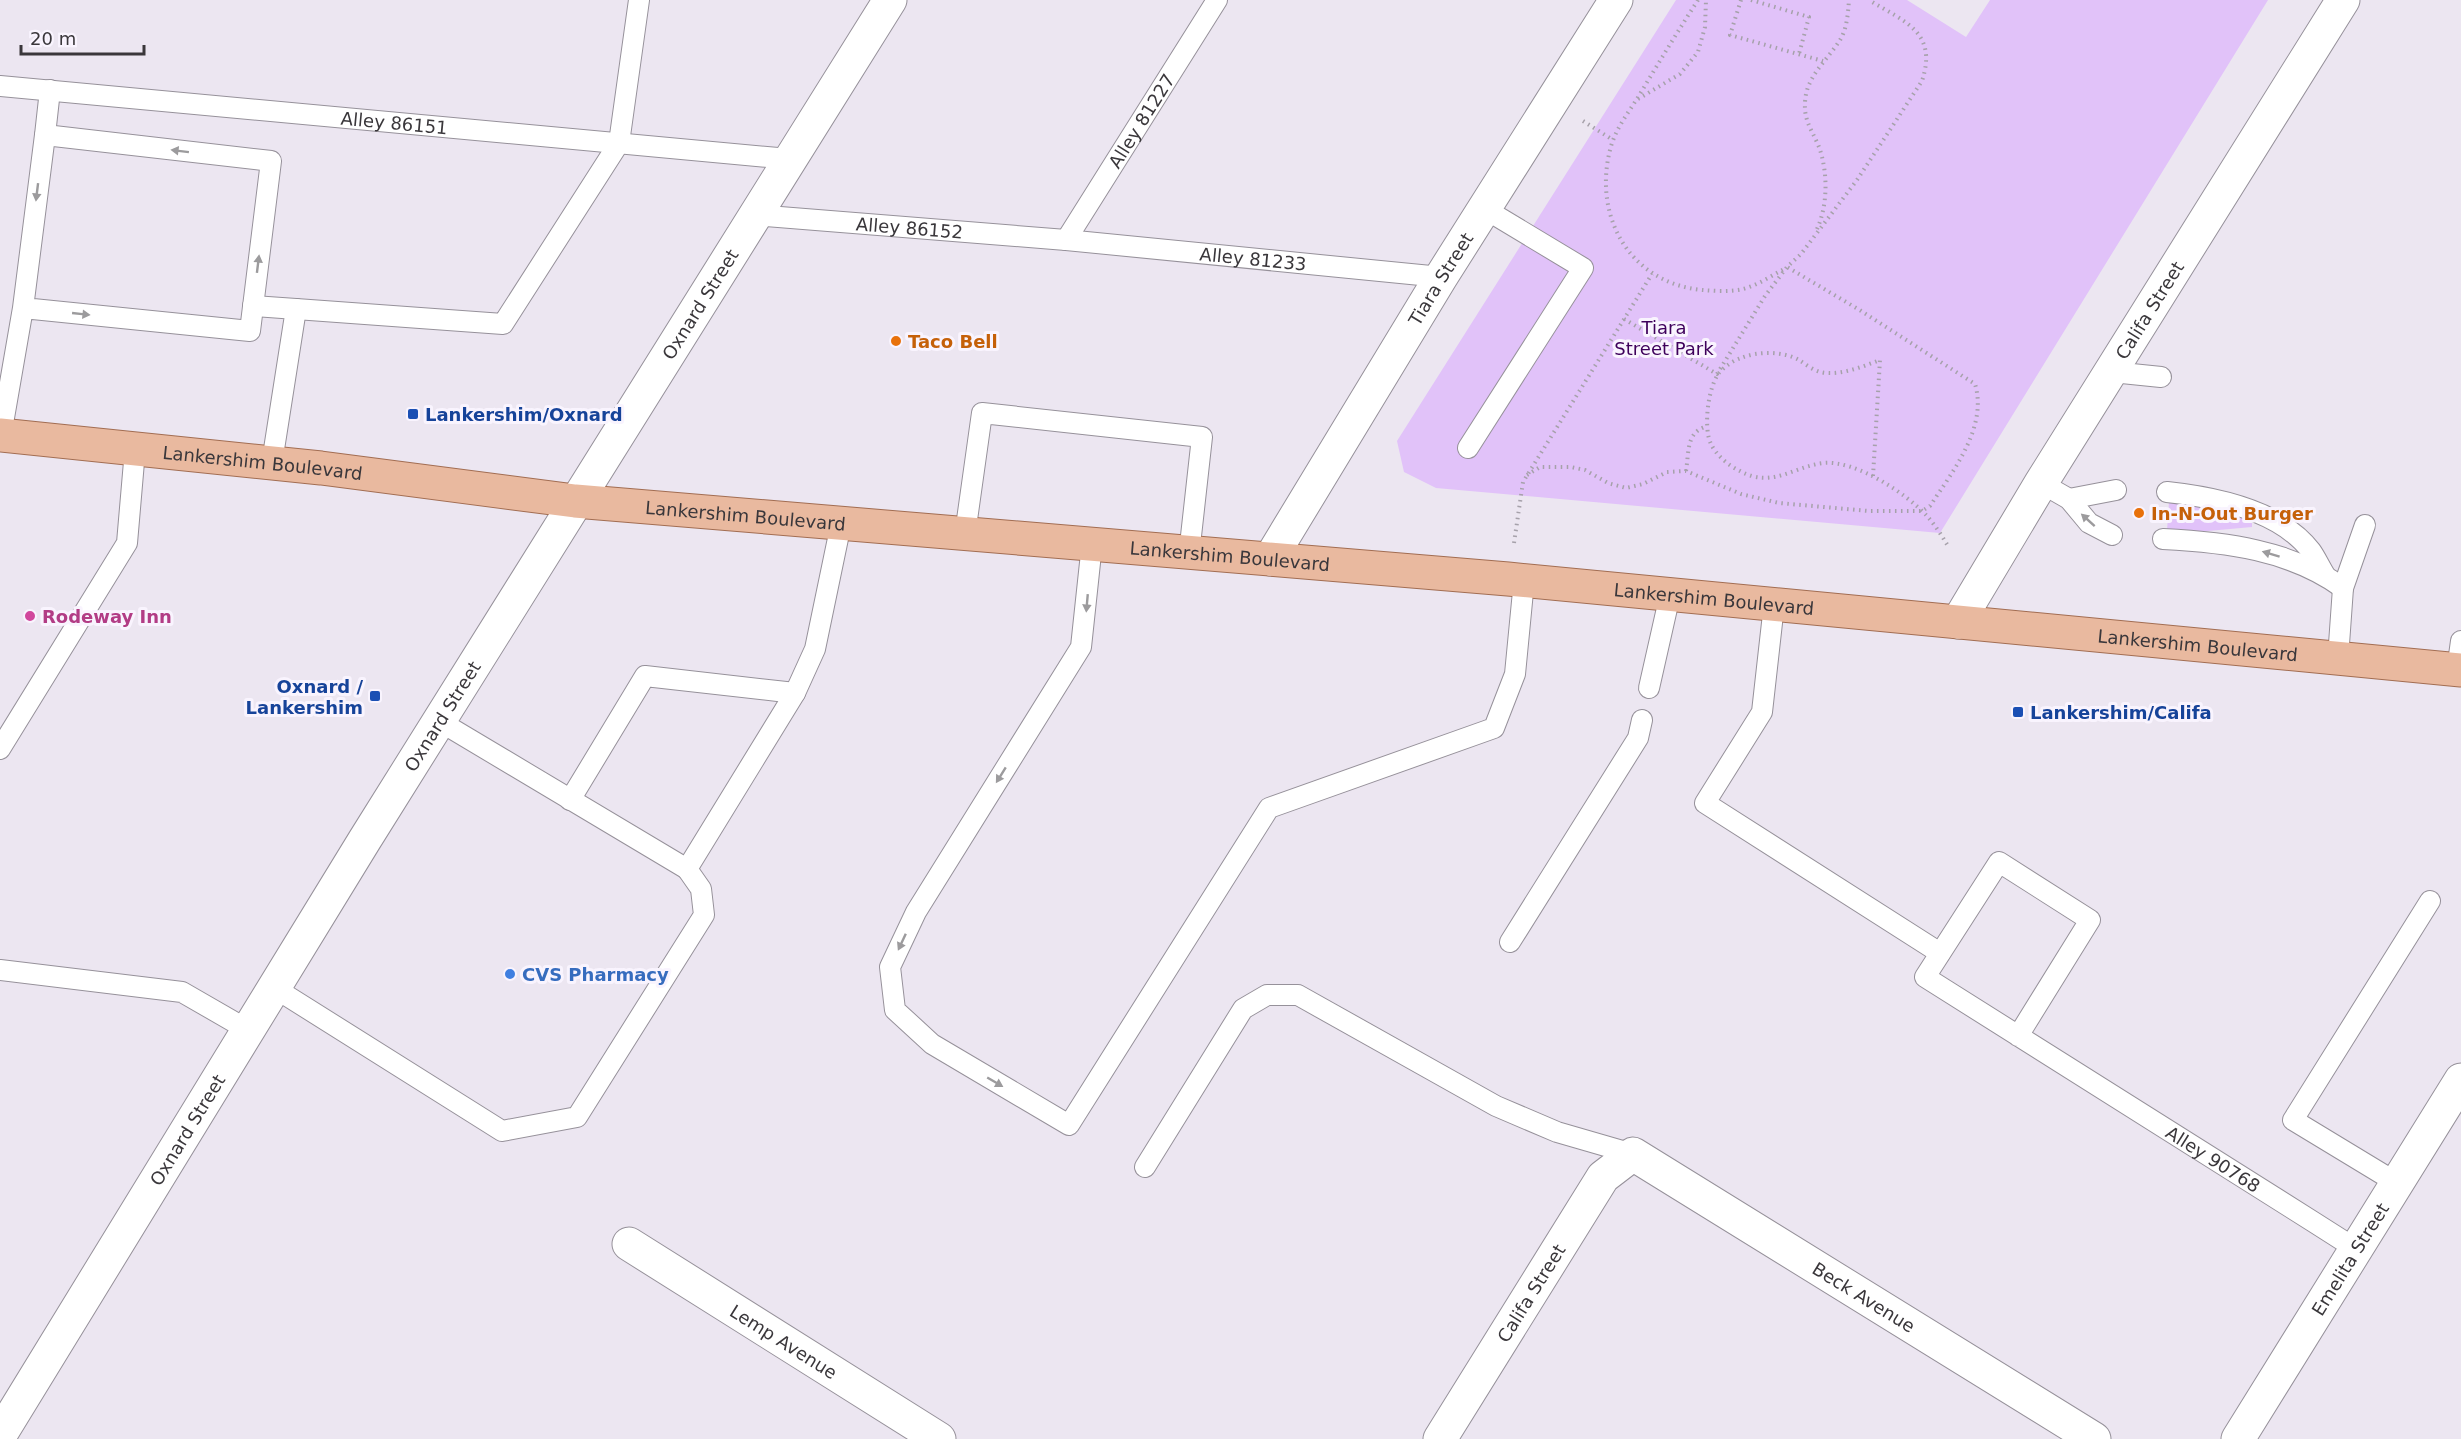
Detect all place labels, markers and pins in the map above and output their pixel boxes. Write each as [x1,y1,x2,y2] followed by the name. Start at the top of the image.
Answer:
[908,331,998,352] place label: Taco Bell
[889,334,903,348] marker: Taco Bell
[425,404,623,425] place label: Lankershim/Oxnard
[406,407,420,421] marker: Lankershim/Oxnard
[2151,503,2313,524] place label: In-N-Out Burger
[2132,506,2146,520] marker: In-N-Out Burger
[42,606,172,627] place label: Rodeway Inn
[23,609,37,623] marker: Rodeway Inn
[246,676,363,718] place label: Oxnard / Lankershim
[368,689,382,703] marker: Oxnard / Lankershim
[2030,702,2212,723] place label: Lankershim/Califa
[2011,705,2025,719] marker: Lankershim/Califa
[522,964,669,985] place label: CVS Pharmacy
[503,967,517,981] marker: CVS Pharmacy

